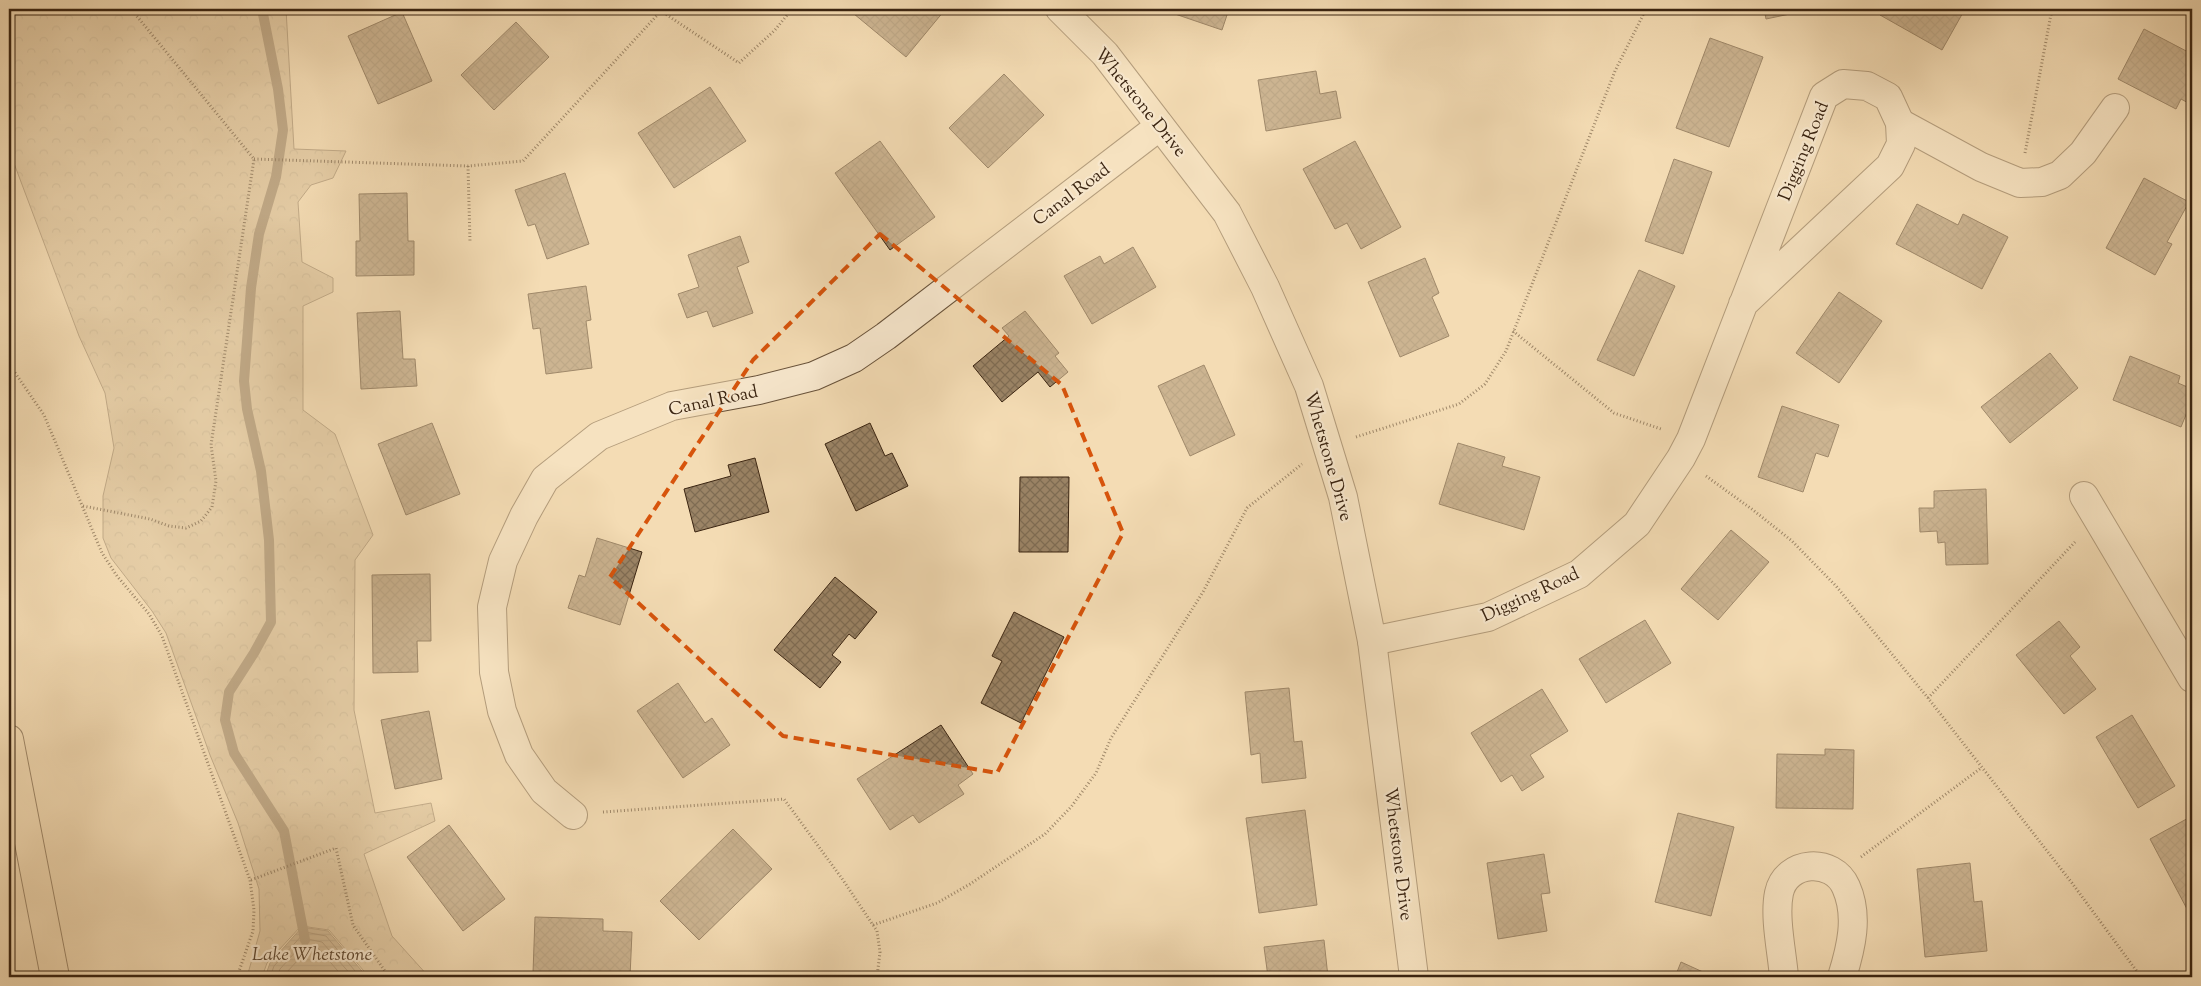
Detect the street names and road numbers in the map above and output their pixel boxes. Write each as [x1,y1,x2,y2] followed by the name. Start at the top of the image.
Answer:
[1087,43,1192,163] street label: Whetstone Drive
[1773,98,1837,205] street label: Digging Road
[1028,158,1116,233] street label: Canal Road
[666,380,761,424] street label: Canal Road
[1296,389,1358,524] street label: Whetstone Drive
[1478,562,1584,630] street label: Digging Road
[1376,786,1418,922] street label: Whetstone Drive

